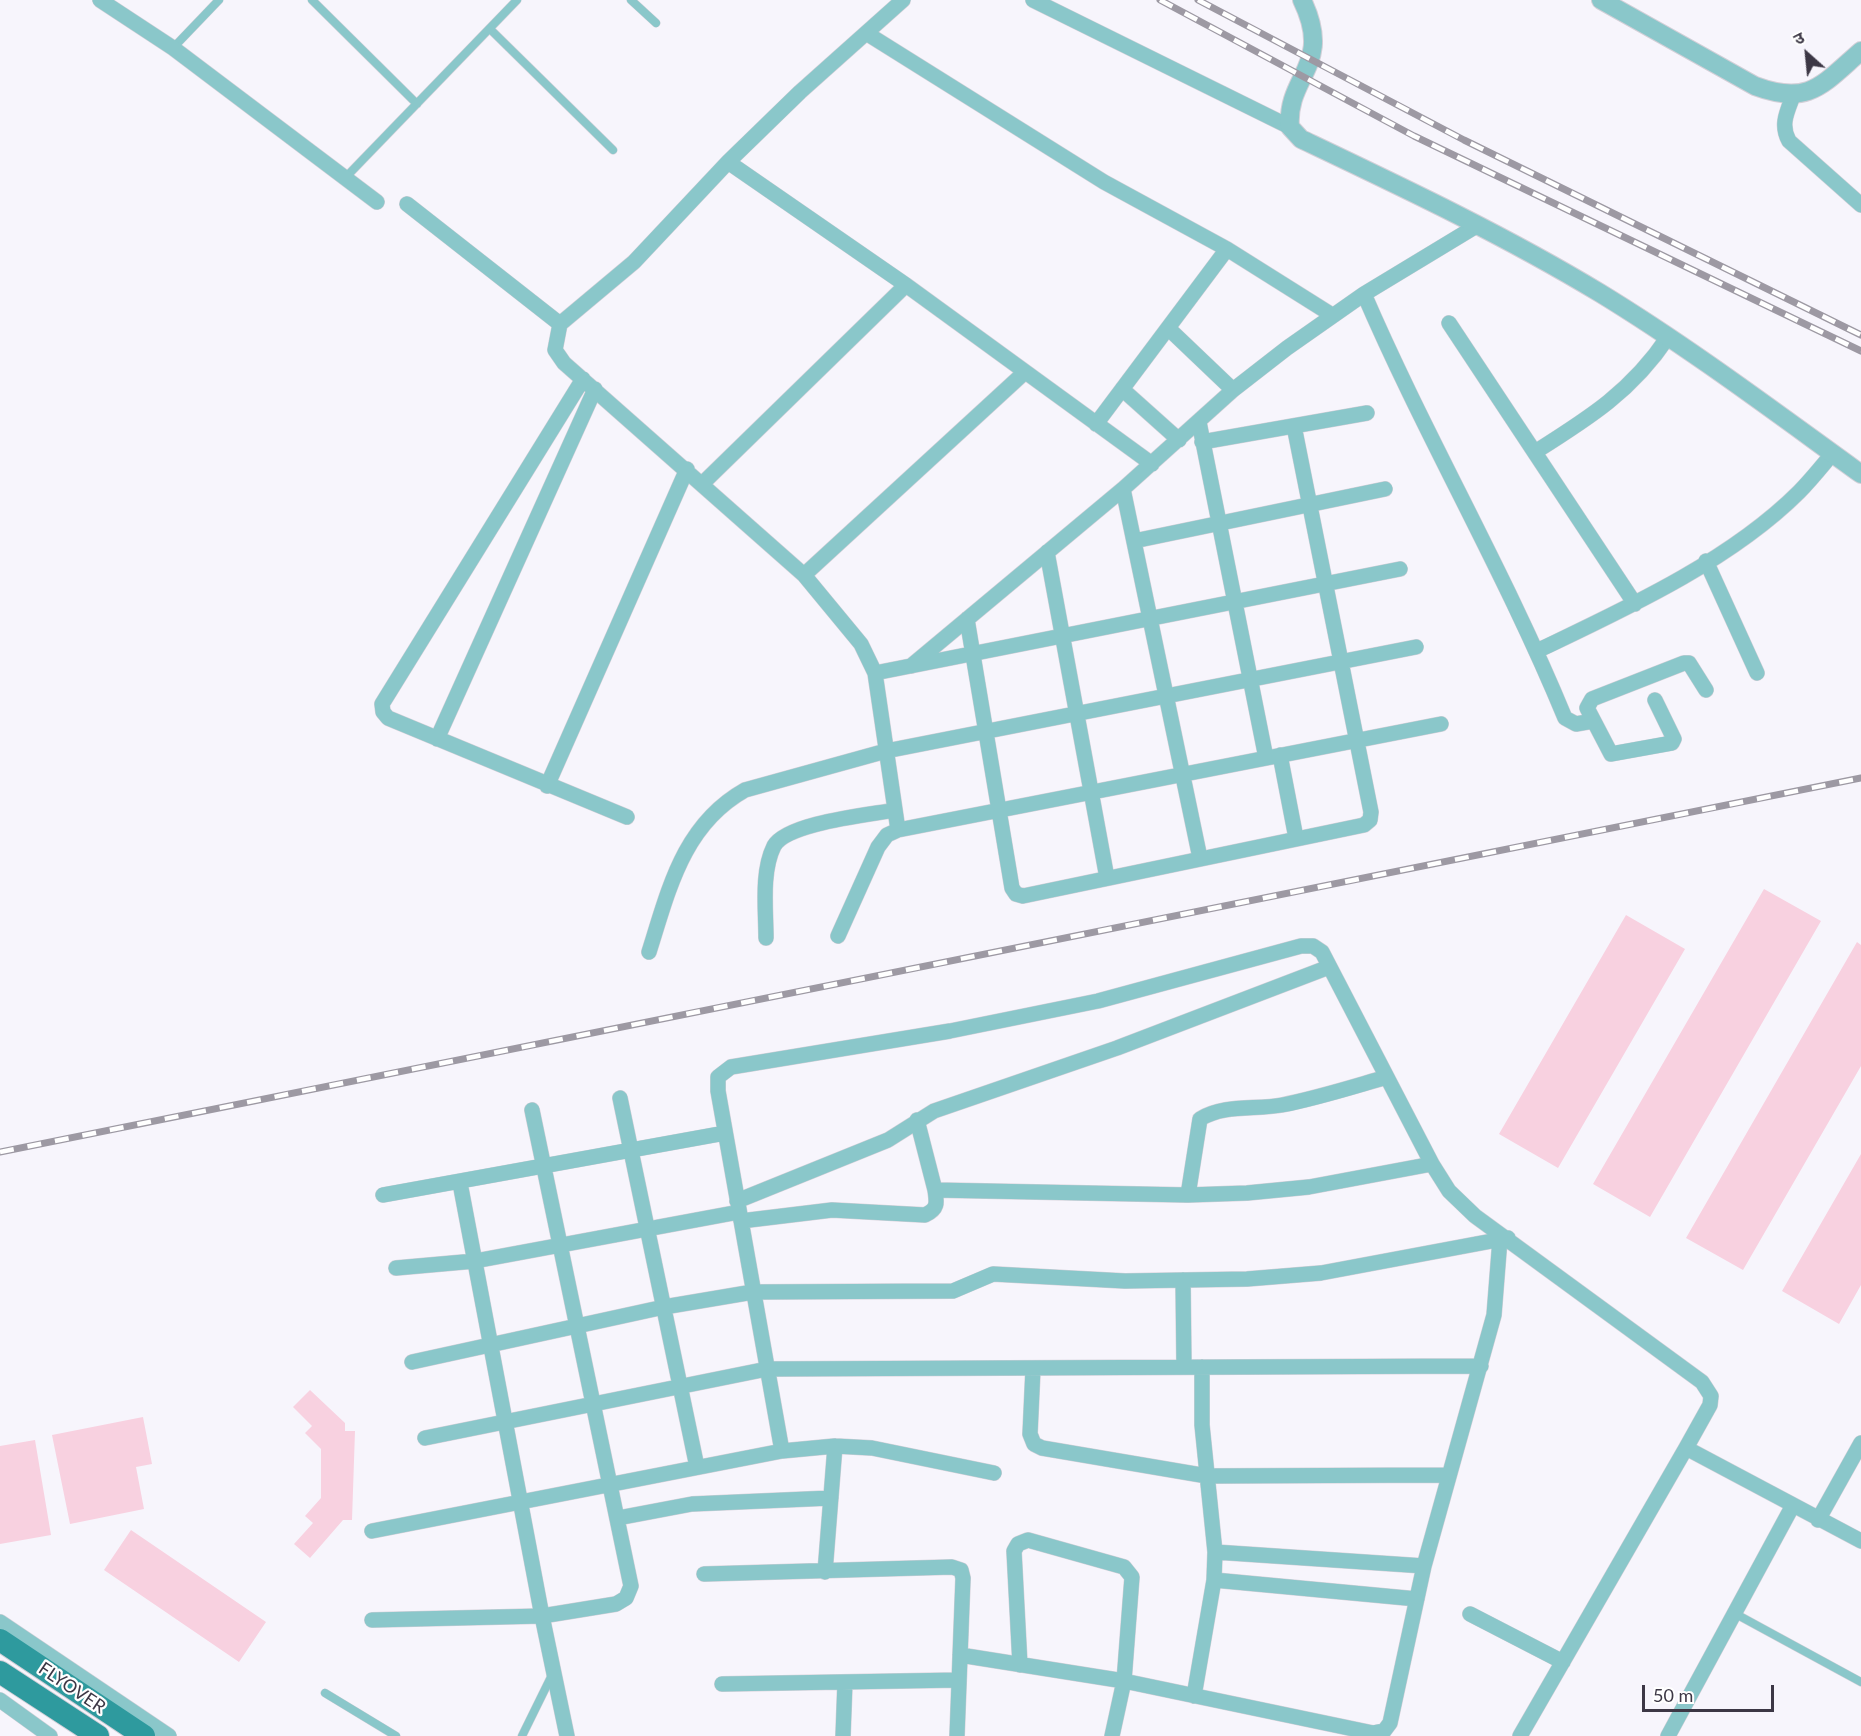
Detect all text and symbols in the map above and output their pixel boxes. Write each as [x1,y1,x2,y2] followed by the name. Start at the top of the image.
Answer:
[1777,24,1837,84] north arrow
[1790,27,1807,48] text: उ
[34,1658,110,1718] street label: FLYOVER
[1645,1673,1777,1711] scale bar
[1653,1684,1693,1706] text: 50 m

